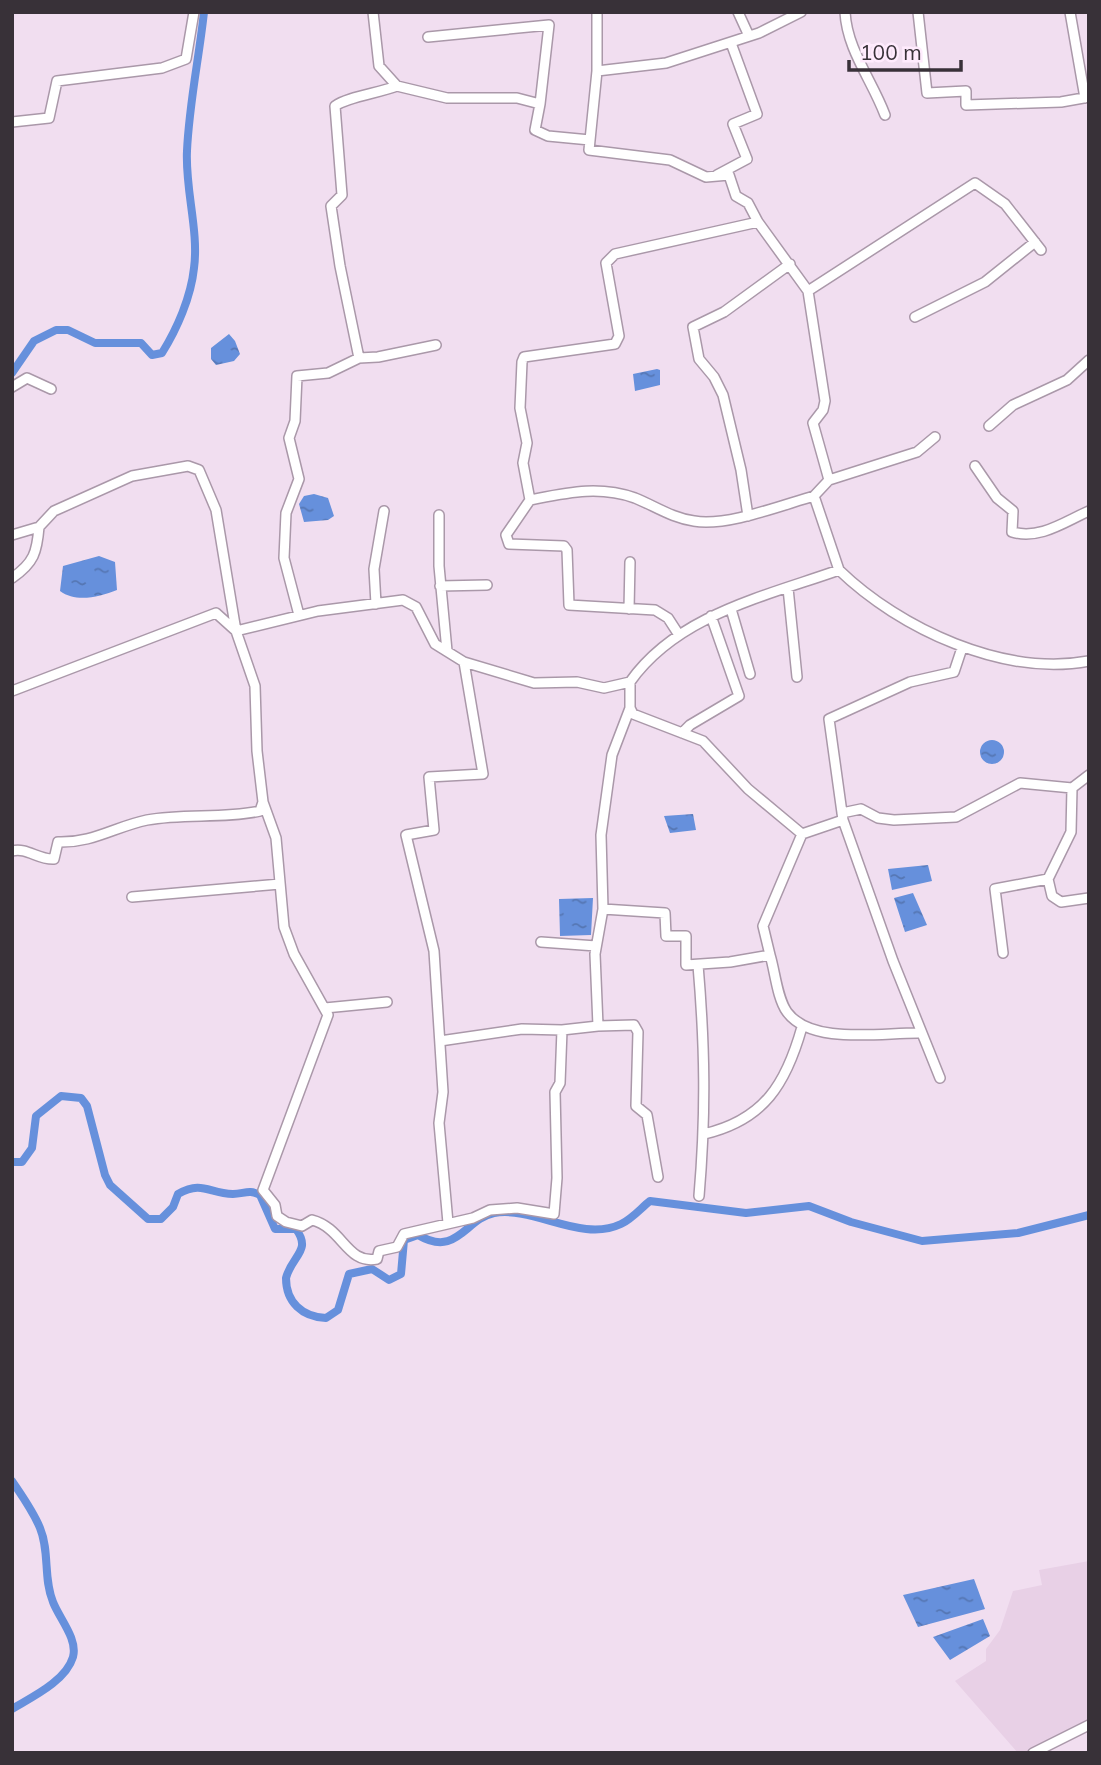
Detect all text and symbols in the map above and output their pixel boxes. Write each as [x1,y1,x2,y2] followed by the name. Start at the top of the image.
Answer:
[849,28,961,72] scale bar
[860,39,922,65] text: 100 m

